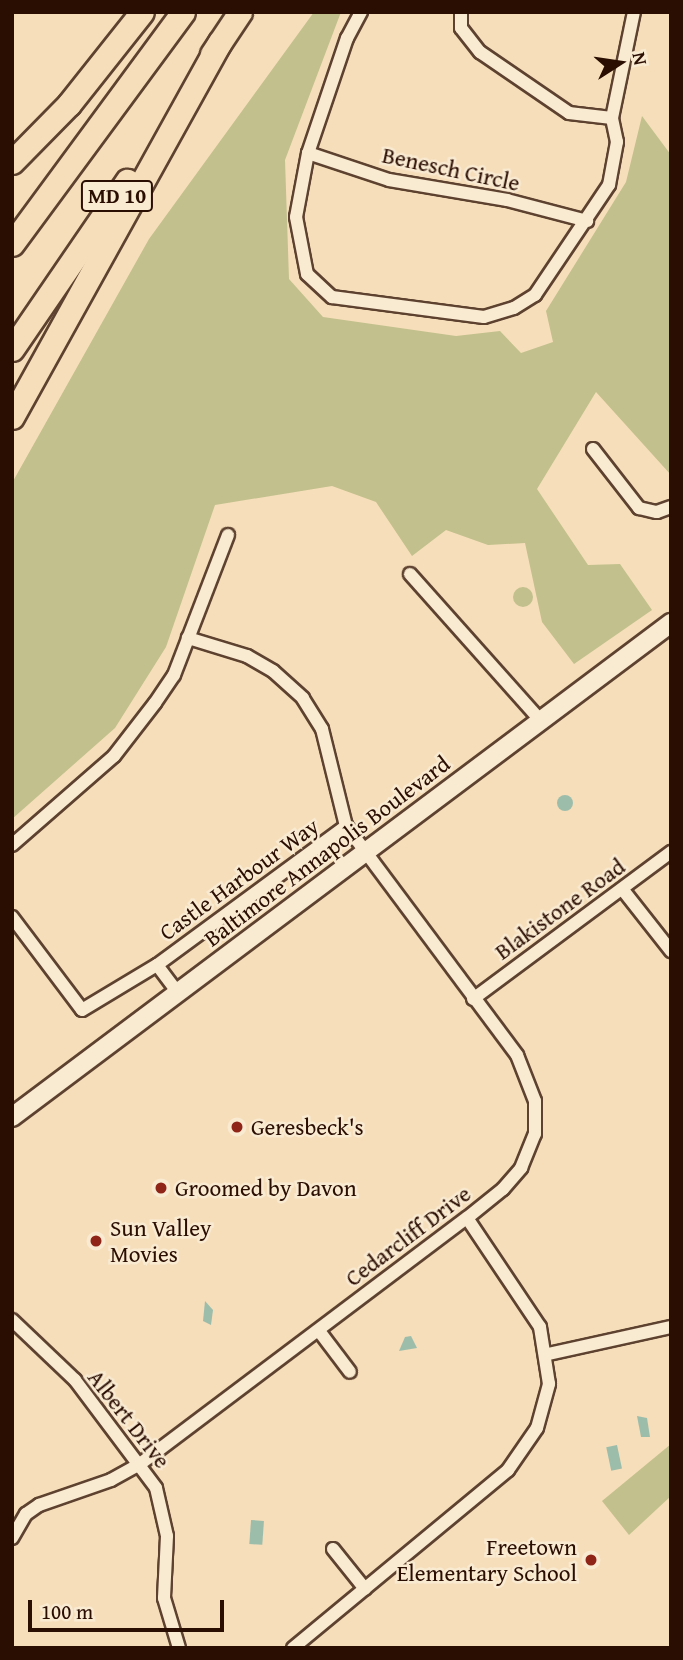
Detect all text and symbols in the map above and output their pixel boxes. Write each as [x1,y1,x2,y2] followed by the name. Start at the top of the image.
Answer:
[585,28,655,98] north arrow
[626,50,656,68] text: N
[380,141,522,197] street label: Benesch Circle
[80,178,154,214] road number: MD 10
[199,750,455,952] street label: Baltimore Annapolis Boulevard
[154,812,324,946] street label: Castle Harbour Way
[489,852,631,966] street label: Blakistone Road
[251,1113,364,1141] place label: Geresbeck's
[229,1119,245,1135] marker: Geresbeck's
[175,1174,357,1202] place label: Groomed by Davon
[153,1180,169,1196] marker: Groomed by Davon
[340,1180,476,1292] street label: Cedarcliff Drive
[110,1214,211,1268] place label: Sun Valley Movies
[88,1233,104,1249] marker: Sun Valley Movies
[82,1364,176,1474] street label: Albert Drive
[397,1533,577,1587] place label: Freetown Elementary School
[583,1552,599,1568] marker: Freetown Elementary School
[32,1586,228,1630] scale bar
[41,1596,93,1627] text: 100 m

